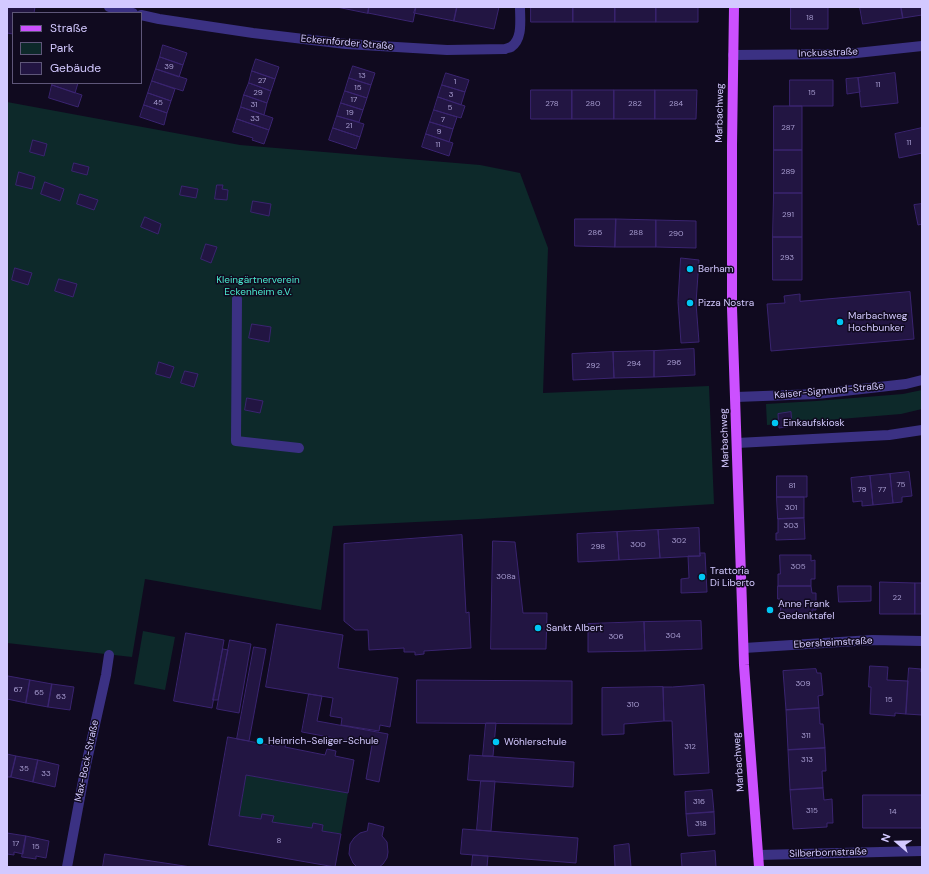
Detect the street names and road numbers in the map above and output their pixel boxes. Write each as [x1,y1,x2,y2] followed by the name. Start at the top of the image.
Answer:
[300,33,394,53] street label: Eckernförder Straße
[798,46,858,60] street label: Inckusstraße
[713,83,727,143] street label: Marbachweg
[774,380,884,402] street label: Kaiser-Sigmund-Straße
[718,408,732,468] street label: Marbachweg
[793,635,873,651] street label: Ebersheimstraße
[72,719,102,803] street label: Max-Bock-Straße
[731,732,747,792] street label: Marbachweg
[789,846,867,860] street label: Silberbornstraße

